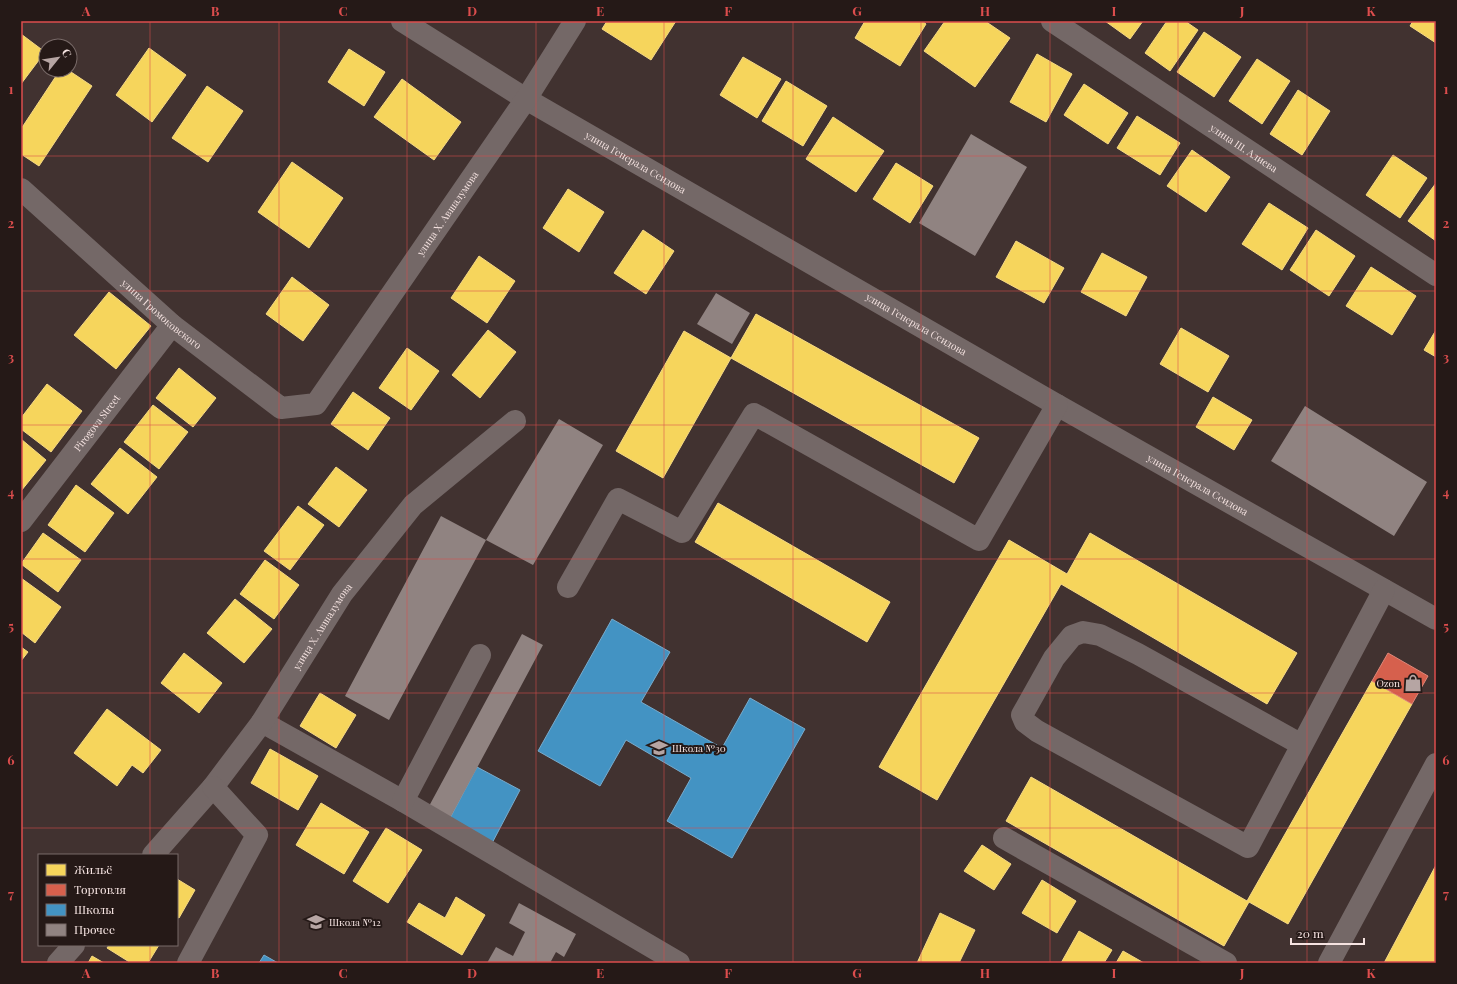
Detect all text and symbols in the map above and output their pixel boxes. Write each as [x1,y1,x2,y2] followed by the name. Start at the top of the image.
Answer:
[81,2,91,19] text: A
[211,2,220,19] text: B
[338,2,348,19] text: C
[467,2,477,19] text: D
[596,2,604,19] text: E
[724,2,732,19] text: F
[852,2,862,19] text: G
[980,2,990,19] text: H
[1112,2,1117,19] text: I
[1239,2,1245,19] text: J
[1366,2,1376,19] text: K
[38,38,78,78] north arrow
[59,46,76,60] text: С
[9,80,14,97] text: 1
[1444,80,1449,97] text: 1
[1206,120,1280,175] street label: улица Ш. Алиева
[582,127,688,197] street label: улица Генерала Сеидова
[413,168,481,259] street label: улица Х. Авшалумова
[8,214,15,231] text: 2
[1443,214,1450,231] text: 2
[118,275,205,352] street label: улица Громоковского
[863,289,969,358] street label: улица Генерала Сеидова
[8,348,14,365] text: 3
[1443,348,1449,365] text: 3
[70,391,123,454] street label: Pirogova Street
[1144,450,1251,519] street label: улица Генерала Сеидова
[8,483,15,500] text: 4
[1443,483,1450,500] text: 4
[289,580,355,673] street label: улица Х. Авшалумова
[8,617,14,634] text: 5
[1443,617,1449,634] text: 5
[1403,673,1423,693] shop icon: Ozon
[1376,676,1400,690] place label: Ozon
[649,738,669,758] school or university icon: Школа №30
[672,741,726,755] place label: Школа №30
[7,751,15,768] text: 6
[1442,751,1450,768] text: 6
[38,854,178,946] legend
[74,861,112,877] text: Жильё
[74,881,127,897] text: Торговля
[8,885,14,902] text: 7
[1443,885,1449,902] text: 7
[74,901,114,917] text: Школы
[306,912,326,932] school or university icon: Школа №12
[329,915,381,929] place label: Школа №12
[1291,920,1364,946] scale bar
[74,921,115,937] text: Прочее
[1297,925,1324,941] text: 20 m
[81,964,91,981] text: A
[211,964,220,981] text: B
[338,964,348,981] text: C
[467,964,477,981] text: D
[596,964,604,981] text: E
[724,964,732,981] text: F
[852,964,862,981] text: G
[980,964,990,981] text: H
[1112,964,1117,981] text: I
[1239,964,1245,981] text: J
[1366,964,1376,981] text: K

